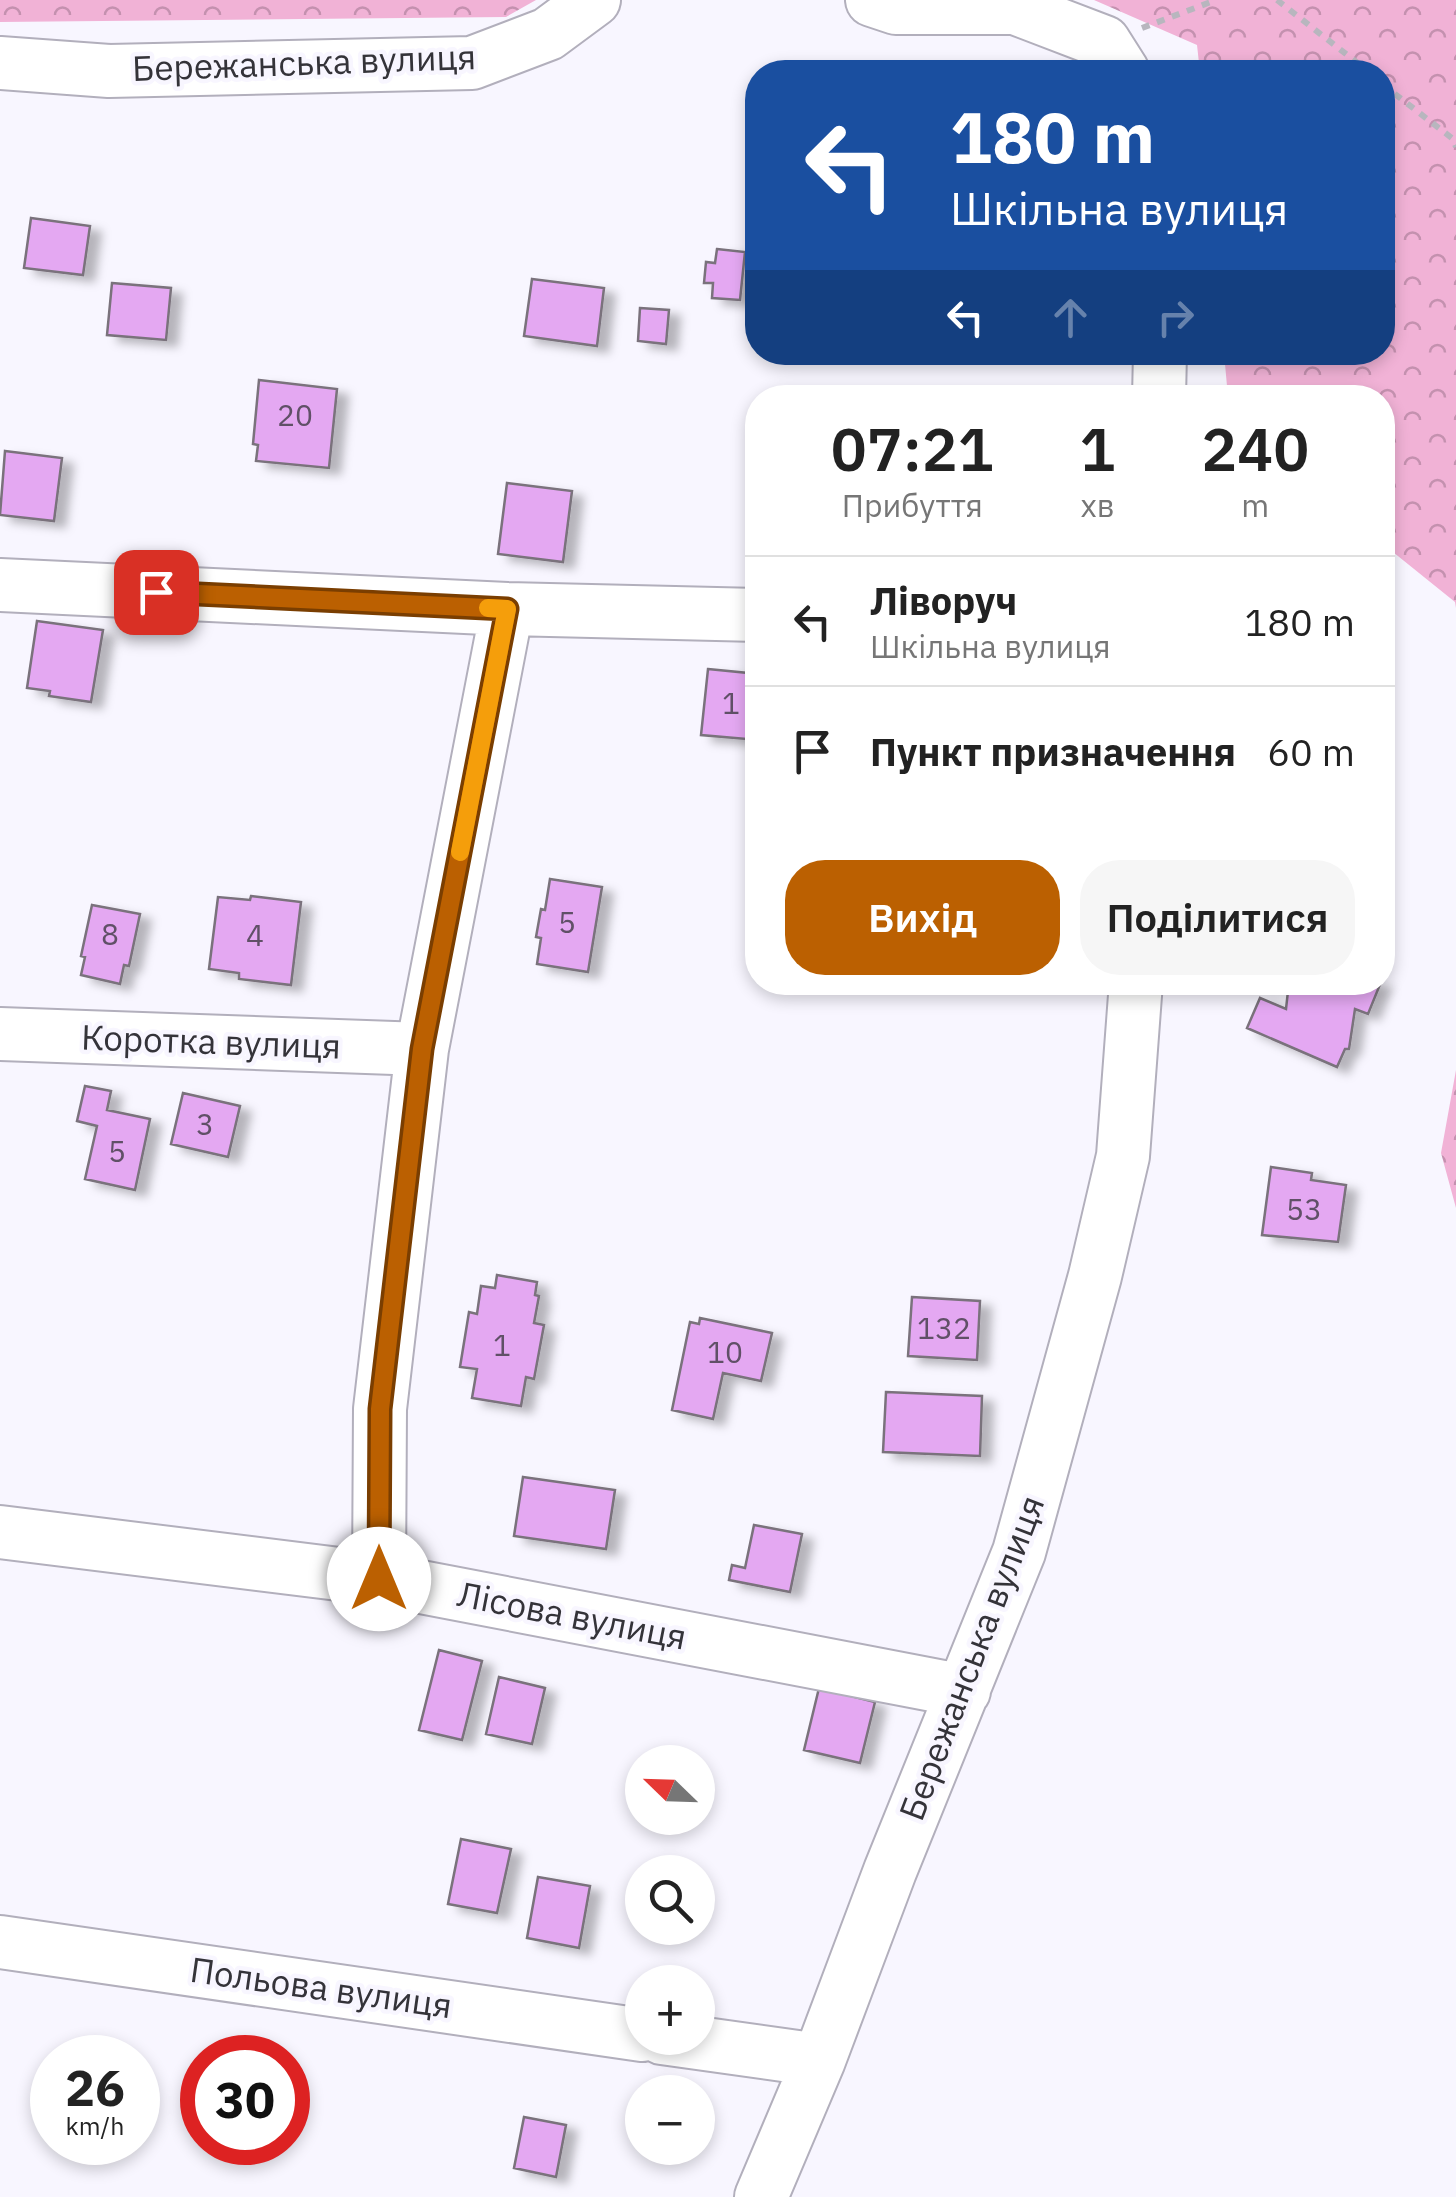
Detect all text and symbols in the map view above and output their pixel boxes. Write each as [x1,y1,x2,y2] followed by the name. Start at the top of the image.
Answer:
[131,33,477,91] street label: Бережанська вулиця
[950,91,1155,182] text: 180 m
[785,100,915,230] icon: left
[950,179,1288,237] text: Шкільна вулиця
[938,290,993,345] icon: left
[1043,290,1098,345] icon: ahead
[1148,290,1203,345] icon: right
[277,395,313,434] house number: 20
[831,409,994,488] text: 07:21
[1080,409,1116,488] text: 1
[1201,409,1309,488] text: 240
[842,484,983,526] text: Прибуття
[1081,484,1115,526] text: хв
[1241,484,1269,526] text: m
[114,550,199,635] pin
[129,565,184,620] icon: arrive
[870,576,1017,625] text: Ліворуч
[785,594,840,649] icon: left
[1244,597,1355,646] text: 180 m
[870,625,1111,667] text: Шкільна вулиця
[722,683,740,722] house number: 1
[785,724,840,779] icon: arrive
[870,727,1236,776] text: Пункт призначення
[1267,727,1355,776] text: 60 m
[785,860,1060,975] button: Вихід
[1080,860,1355,975] button: Поділитися
[558,902,576,941] house number: 5
[101,914,119,953] house number: 8
[246,915,264,954] house number: 4
[80,1013,342,1069] street label: Коротка вулиця
[196,1104,214,1143] house number: 3
[108,1131,126,1170] house number: 5
[1286,1189,1322,1228] house number: 53
[917,1308,971,1347] house number: 132
[493,1325,511,1364] house number: 1
[707,1332,743,1371] house number: 10
[888,1489,1054,1827] street label: Бережанська вулиця
[327,1527,431,1631] position arrow
[454,1570,691,1660] street label: Лісова вулиця
[625,1745,715,1835] north arrow
[625,1745,715,2165] map controls
[625,1855,715,1945] button: search
[187,1946,455,2028] street label: Польова вулиця
[625,1965,715,2055] button: +
[180,2035,310,2165] speed limit sign: 30
[65,2055,125,2120] text: 26
[625,2075,715,2165] button: −
[66,2109,124,2142] text: km/h

